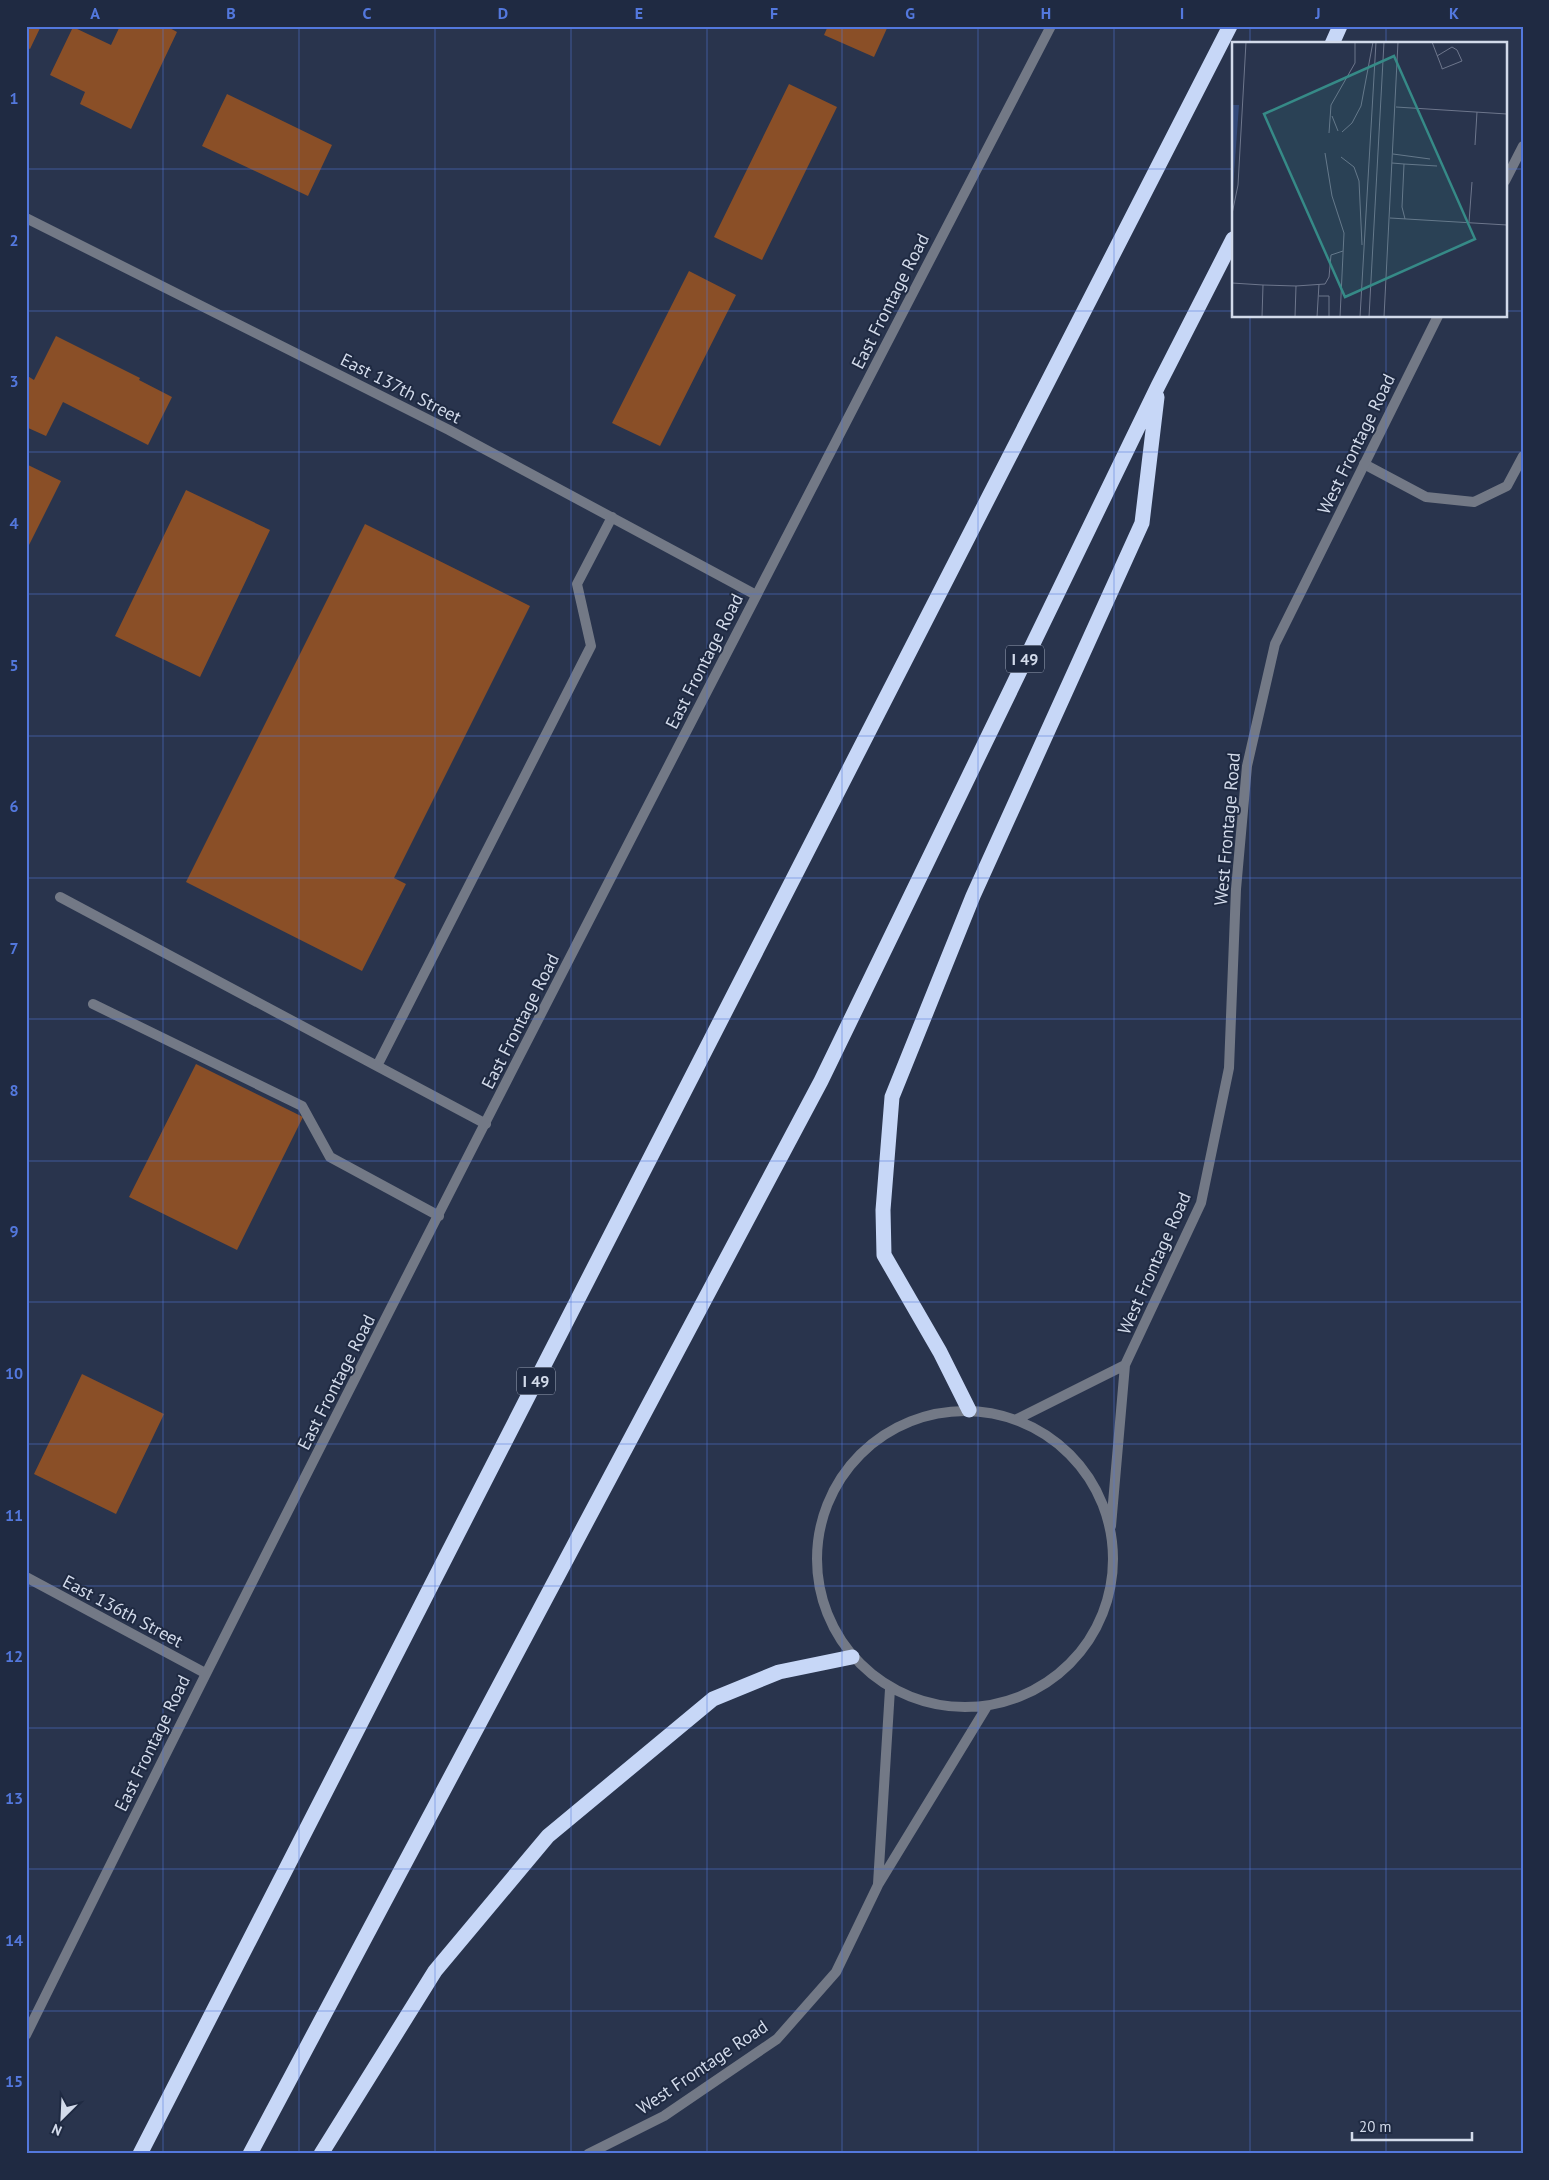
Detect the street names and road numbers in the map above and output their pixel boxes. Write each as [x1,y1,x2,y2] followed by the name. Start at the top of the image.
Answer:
[846,230,934,372] street label: East Frontage Road
[337,348,465,428] street label: East 137th Street
[1312,370,1400,518] street label: West Frontage Road
[660,590,748,732] street label: East Frontage Road
[1006,646,1044,672] road number: I 49
[1209,752,1245,906] street label: West Frontage Road
[476,950,564,1092] street label: East Frontage Road
[1112,1188,1196,1338] street label: West Frontage Road
[292,1311,380,1453] street label: East Frontage Road
[517,1368,555,1394] road number: I 49
[59,1570,187,1652] street label: East 136th Street
[109,1671,195,1815] street label: East Frontage Road
[632,2015,772,2119] street label: West Frontage Road

